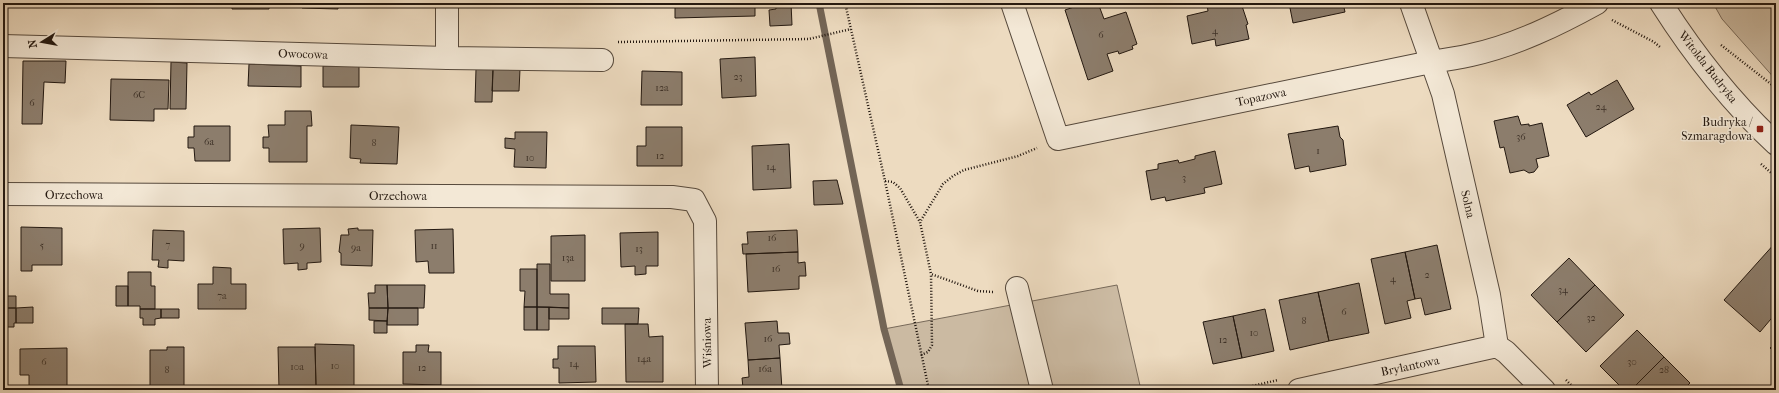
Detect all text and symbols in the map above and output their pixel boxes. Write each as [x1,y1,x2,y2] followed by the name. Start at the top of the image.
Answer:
[22,22,62,62] north arrow
[1212,25,1219,37] house number: 4
[1675,27,1741,106] street label: Witolda Budryka
[1098,29,1104,41] house number: 6
[25,38,40,49] text: N
[278,46,329,62] street label: Owocowa
[733,71,743,83] house number: 23
[655,82,669,94] house number: 12a
[1235,85,1288,109] street label: Topazowa
[133,89,145,101] house number: 6C
[29,97,35,109] house number: 6
[1595,101,1608,113] house number: 24
[1681,115,1753,143] place label: Budryka / Szmaragdowa
[1755,124,1765,134] marker: Budryka / Szmaragdowa
[1516,131,1526,143] house number: 36
[204,136,214,148] house number: 6a
[371,137,377,149] house number: 8
[1316,145,1320,157] house number: 1
[656,150,664,162] house number: 12
[525,152,535,164] house number: 10
[766,161,777,173] house number: 14
[1182,172,1186,184] house number: 3
[45,188,103,202] street label: Orzechowa
[369,189,427,203] street label: Orzechowa
[1458,189,1478,220] street label: Solna
[768,232,777,244] house number: 16
[166,239,171,251] house number: 7
[40,240,44,252] house number: 5
[299,240,305,252] house number: 9
[430,240,438,252] house number: 11
[351,242,361,254] house number: 9a
[635,243,643,255] house number: 13
[562,252,575,264] house number: 13a
[772,263,781,275] house number: 16
[1424,269,1430,281] house number: 2
[1390,273,1397,285] house number: 4
[1558,284,1569,296] house number: 34
[217,290,227,302] house number: 7a
[1341,306,1347,318] house number: 6
[1586,312,1596,324] house number: 32
[1301,315,1307,327] house number: 8
[700,317,714,369] street label: Wiśniowa
[1249,327,1259,339] house number: 10
[764,333,773,345] house number: 16
[1219,334,1227,346] house number: 12
[637,353,651,365] house number: 14a
[1379,353,1441,379] street label: Brylantowa
[41,356,47,368] house number: 6
[1627,356,1637,368] house number: 30
[569,358,580,370] house number: 14
[330,360,340,372] house number: 10
[290,361,304,373] house number: 10a
[418,362,426,374] house number: 12
[758,363,772,375] house number: 16a
[164,364,170,376] house number: 8
[1659,364,1669,376] house number: 28

